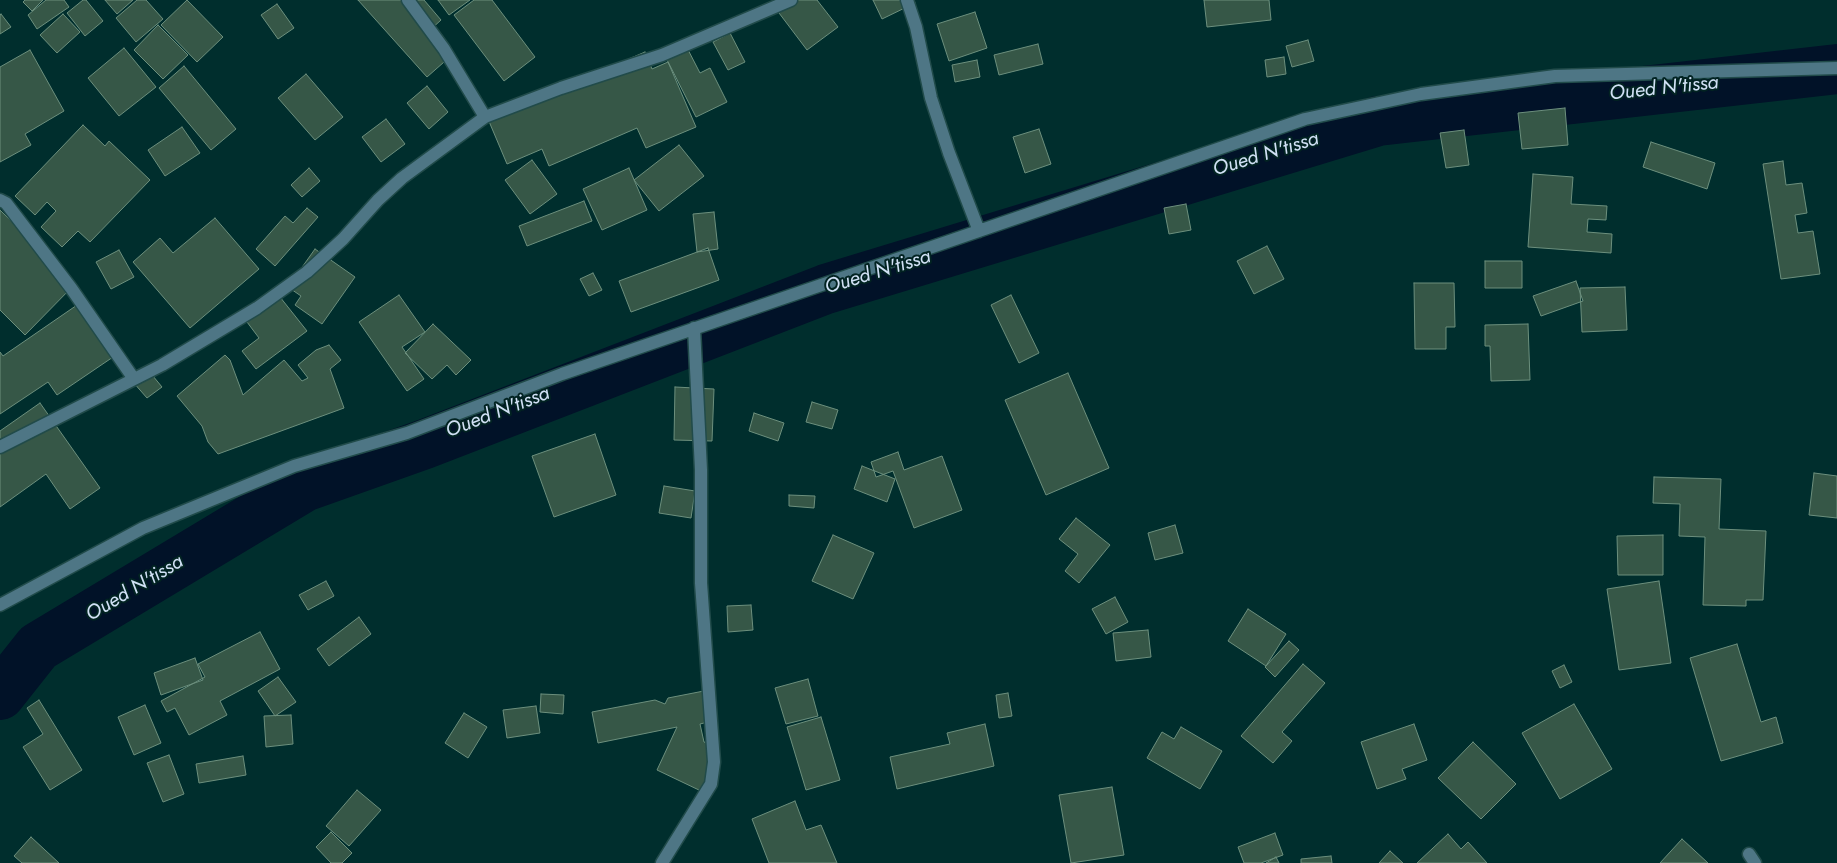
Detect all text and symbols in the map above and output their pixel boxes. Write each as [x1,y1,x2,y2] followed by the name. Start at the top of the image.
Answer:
[1608,71,1720,107] water label: Oued N'tissa
[1210,128,1322,182] water label: Oued N'tissa
[822,246,934,300] water label: Oued N'tissa
[443,382,553,444] water label: Oued N'tissa
[82,550,188,628] water label: Oued N'tissa

